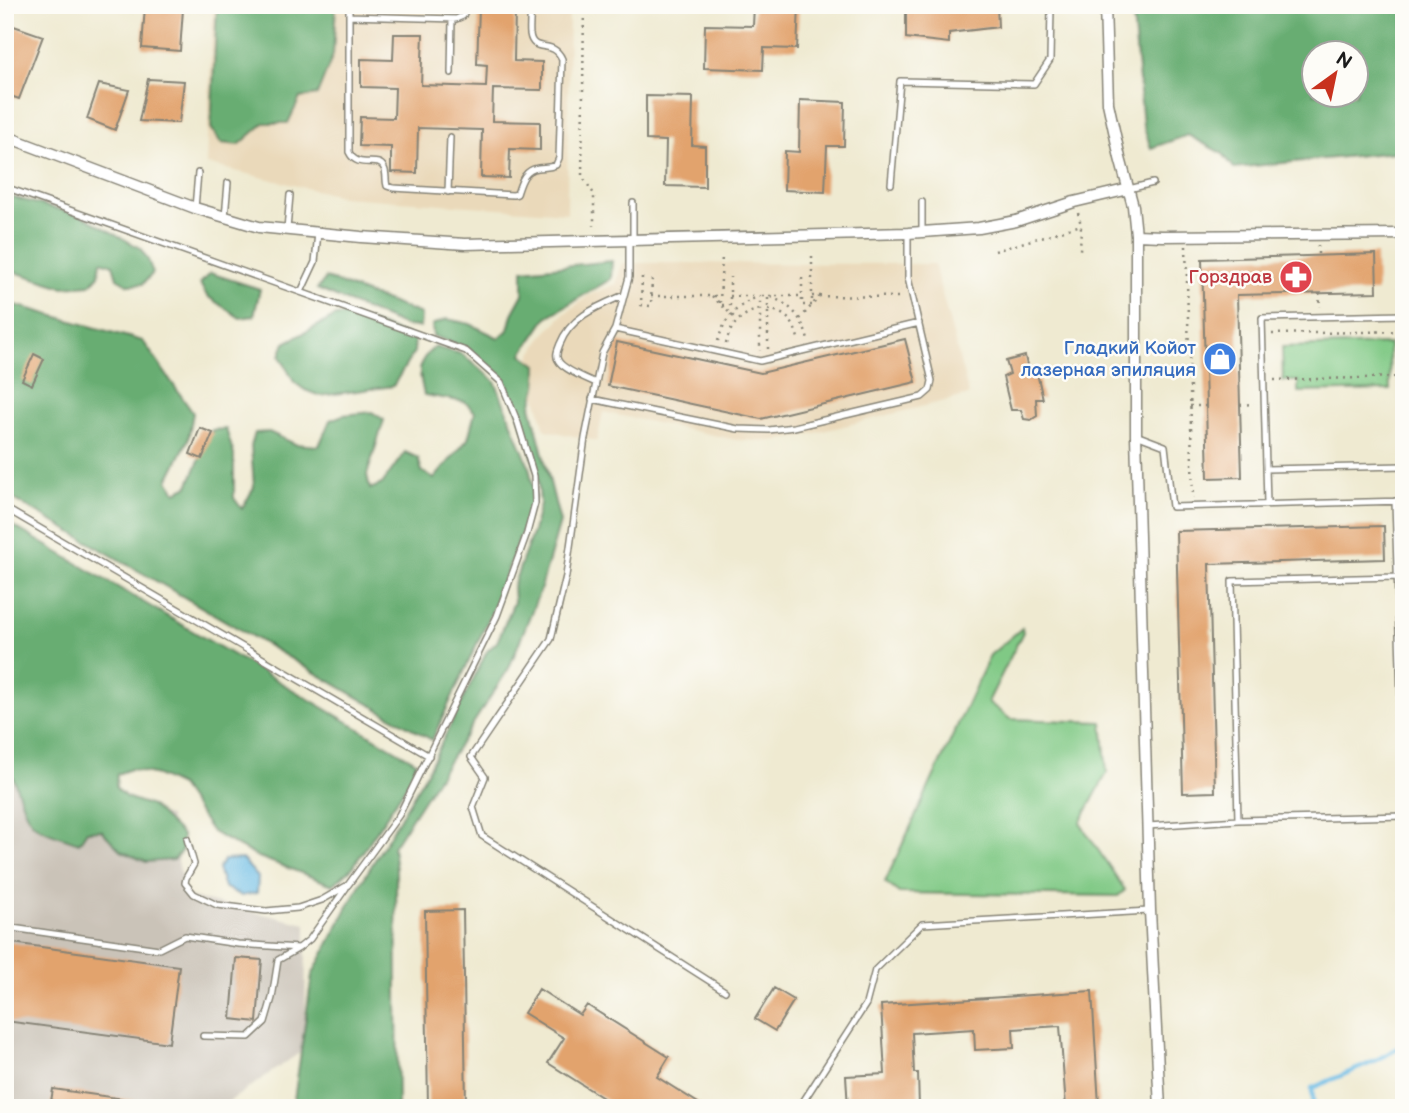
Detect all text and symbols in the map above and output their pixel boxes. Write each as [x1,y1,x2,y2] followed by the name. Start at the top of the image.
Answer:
[1300,38,1370,108] north arrow
[1331,47,1356,75] text: N
[1277,258,1315,296] pharmacy icon: Горздрав
[1188,266,1272,289] place label: Горздрав
[1021,337,1196,382] place label: Гладкий Койот лазерная эпиляция
[1201,340,1239,378] shop icon: Гладкий Койот лазерная эпиляция

